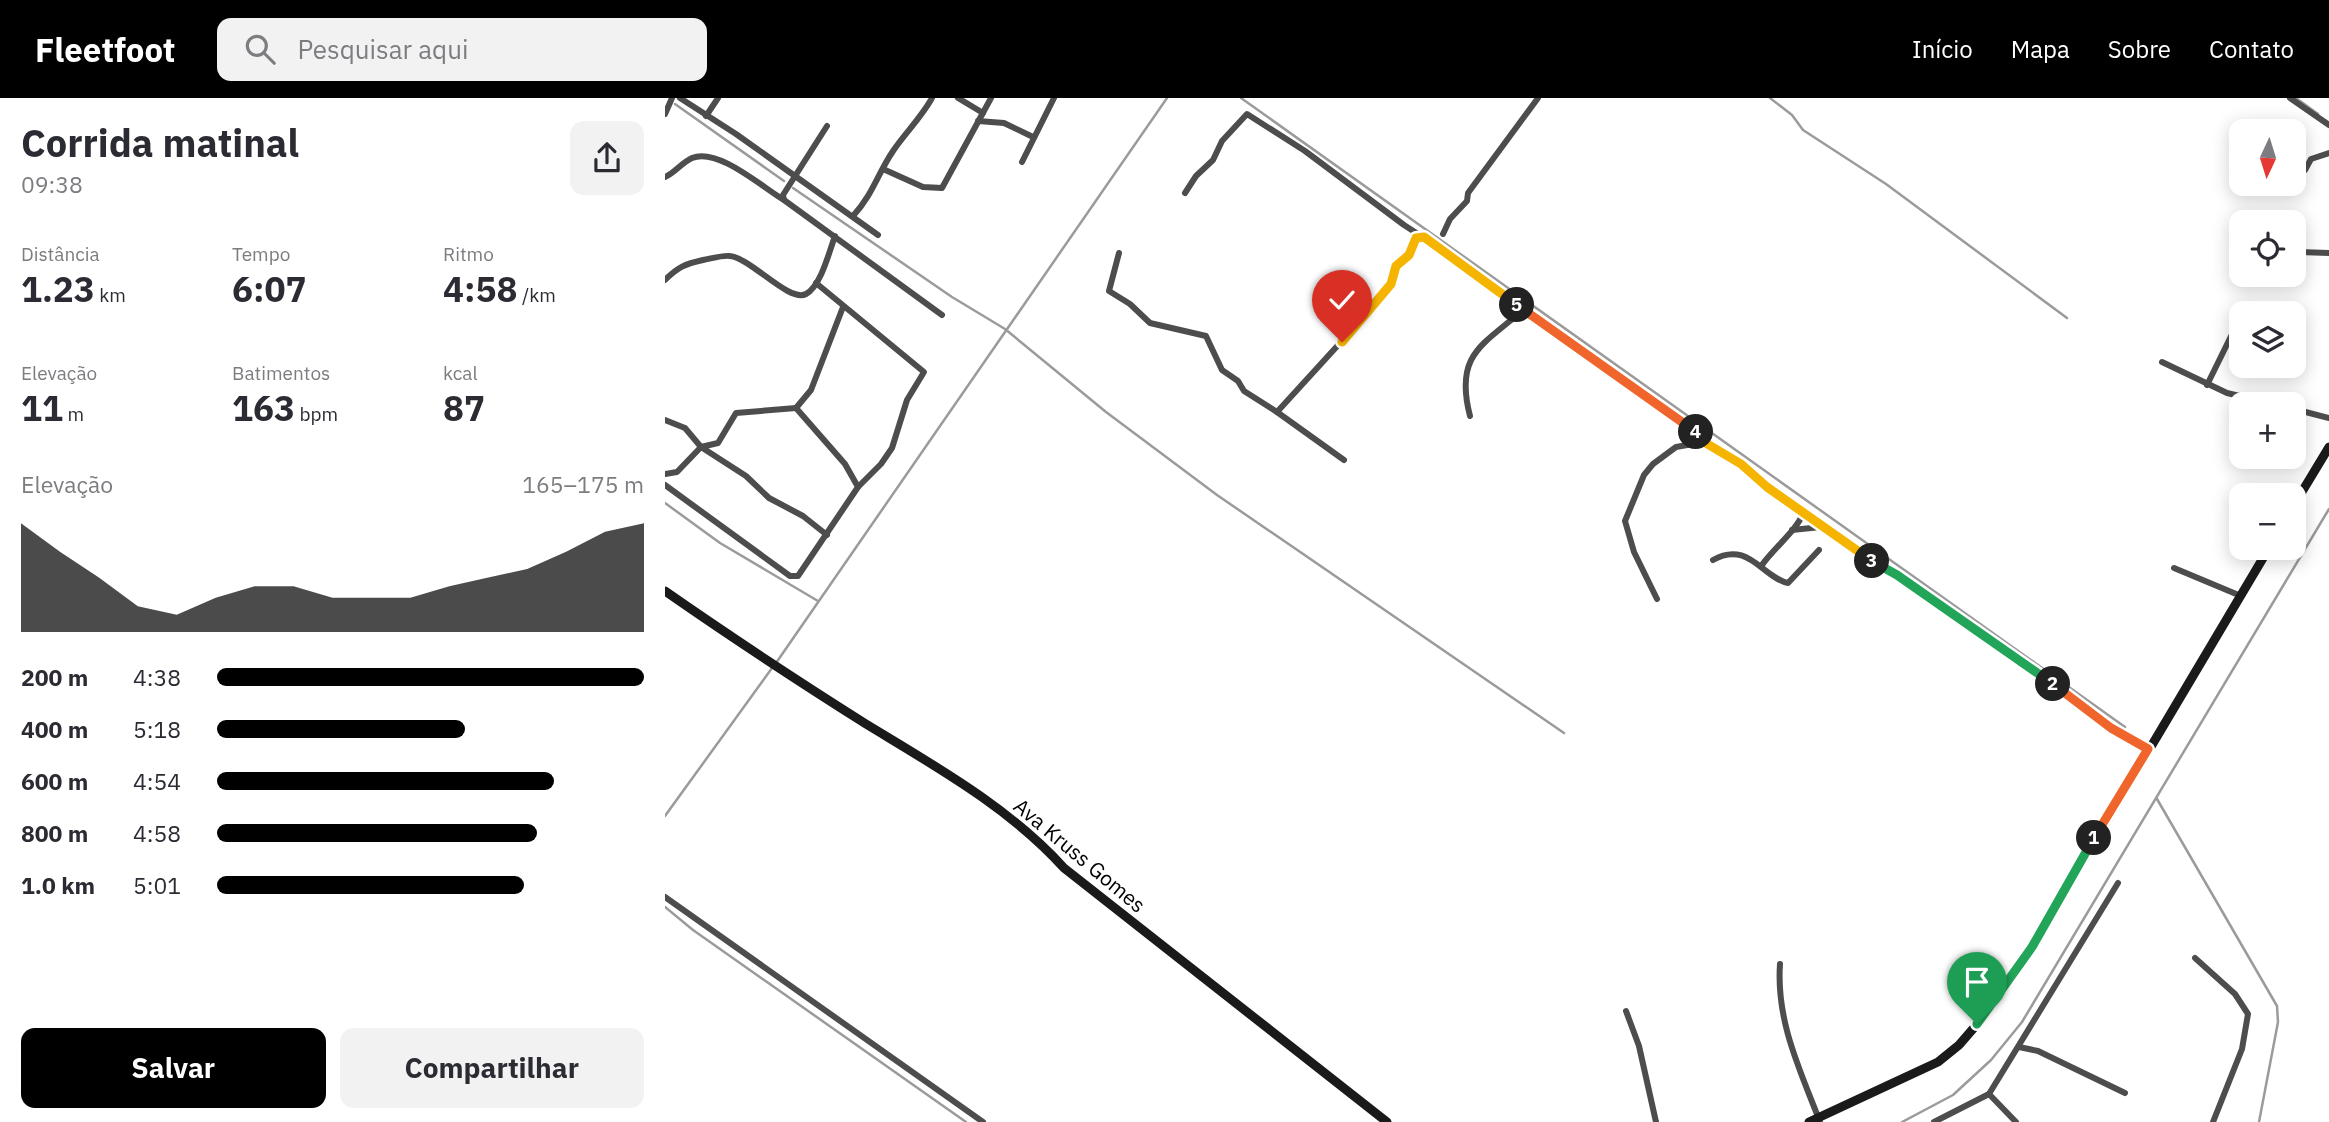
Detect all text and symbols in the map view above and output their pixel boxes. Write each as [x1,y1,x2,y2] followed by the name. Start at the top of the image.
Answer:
[217,18,707,81] search box
[35,28,175,71] text: Fleetfoot
[241,30,279,68] icon: search
[297,32,468,66] text: Pesquisar aqui
[1912,33,1973,65] text: Início
[2011,33,2070,65] text: Mapa
[2108,33,2171,65] text: Sobre
[2209,33,2294,65] text: Contato
[21,118,299,167] text: Corrida matinal
[2229,119,2307,196] north arrow
[2229,119,2306,560] map controls
[570,121,644,195] button: share
[21,169,83,199] text: 09:38
[2229,210,2306,287] button: locate
[21,242,100,266] text: Distância
[232,242,290,266] text: Tempo
[443,242,494,266] text: Ritmo
[21,266,95,312] text: 1.23
[232,266,307,312] text: 6:07
[443,266,518,312] text: 4:58
[1312,270,1372,342] pin
[1323,281,1361,319] icon: check
[95,283,126,307] text: km
[518,283,556,307] text: /km
[1499,288,1535,322] pin: 5
[1511,292,1522,316] text: 5
[2229,301,2306,378] button: layers
[21,361,97,385] text: Elevação
[232,361,330,385] text: Batimentos
[443,361,478,385] text: kcal
[21,385,63,431] text: 11
[232,385,295,431] text: 163
[443,385,485,431] text: 87
[2229,392,2306,469] button: +
[63,402,84,426] text: m
[295,402,338,426] text: bpm
[1679,414,1713,450] pin: 4
[1690,419,1701,443] text: 4
[21,469,113,499] text: Elevação
[522,469,644,499] text: 165–175 m
[2229,483,2306,560] button: −
[1855,544,1889,578] pin: 3
[1866,548,1877,572] text: 3
[21,662,88,692] text: 200 m
[133,662,181,692] text: 4:38
[2035,666,2071,702] pin: 2
[2047,671,2058,695] text: 2
[21,714,88,744] text: 400 m
[133,714,181,744] text: 5:18
[21,766,88,796] text: 600 m
[133,766,181,796] text: 4:54
[1008,792,1152,918] street label: Ava Kruss Gomes
[21,818,88,848] text: 800 m
[133,818,181,848] text: 4:58
[2077,820,2111,856] pin: 1
[2088,825,2099,849] text: 1
[21,870,95,900] text: 1.0 km
[133,870,181,900] text: 5:01
[1947,952,2007,1024] pin
[1958,963,1996,1001] icon: arrive
[21,1028,326,1108] button: Salvar
[340,1028,644,1108] button: Compartilhar

